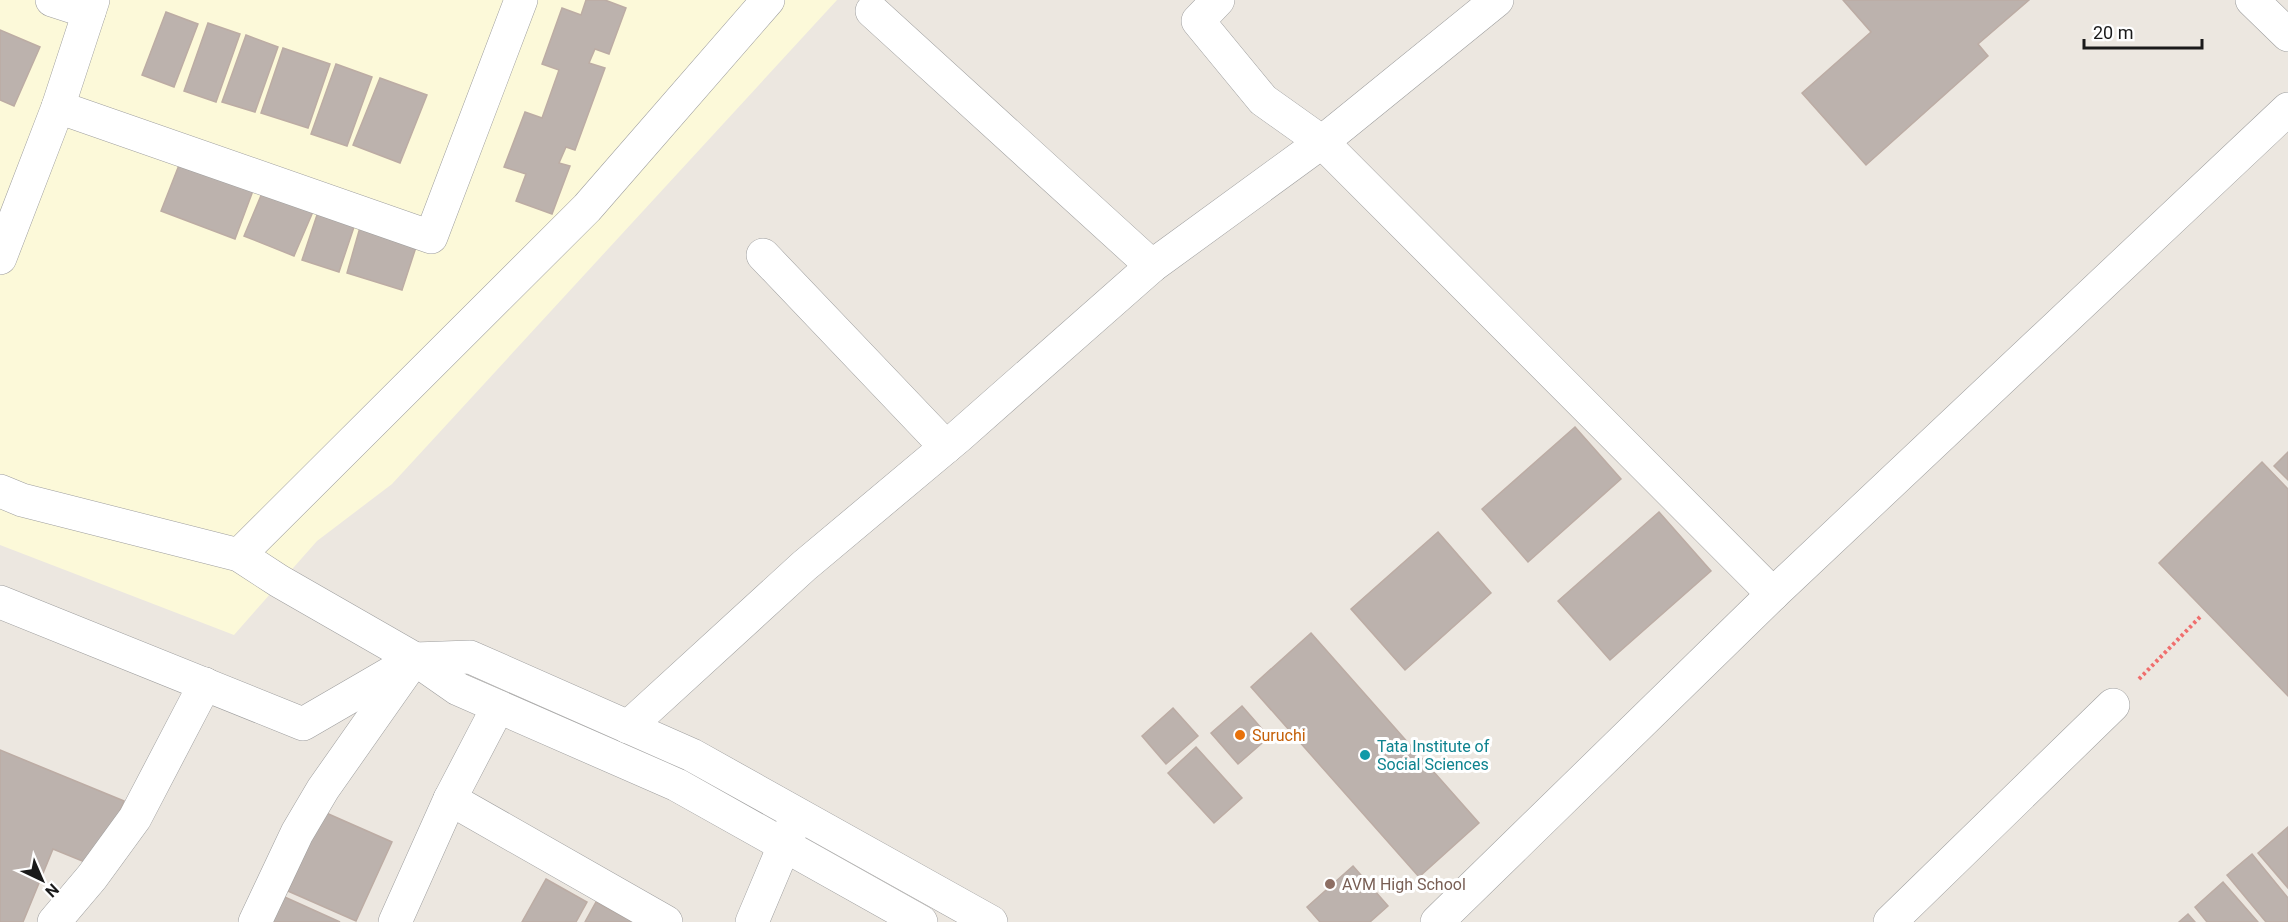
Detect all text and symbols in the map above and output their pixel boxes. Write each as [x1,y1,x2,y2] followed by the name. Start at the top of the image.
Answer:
[2084,12,2202,50] scale bar
[2093,22,2133,43] text: 20 m
[1252,726,1306,745] place label: Suruchi
[1233,728,1247,742] marker: Suruchi
[1377,737,1490,774] place label: Tata Institute of Social Sciences
[1358,748,1372,762] marker: Tata Institute of Social Sciences
[12,850,72,910] north arrow
[1342,875,1466,894] place label: AVM High School
[1323,877,1337,891] marker: AVM High School
[41,880,63,901] text: N

